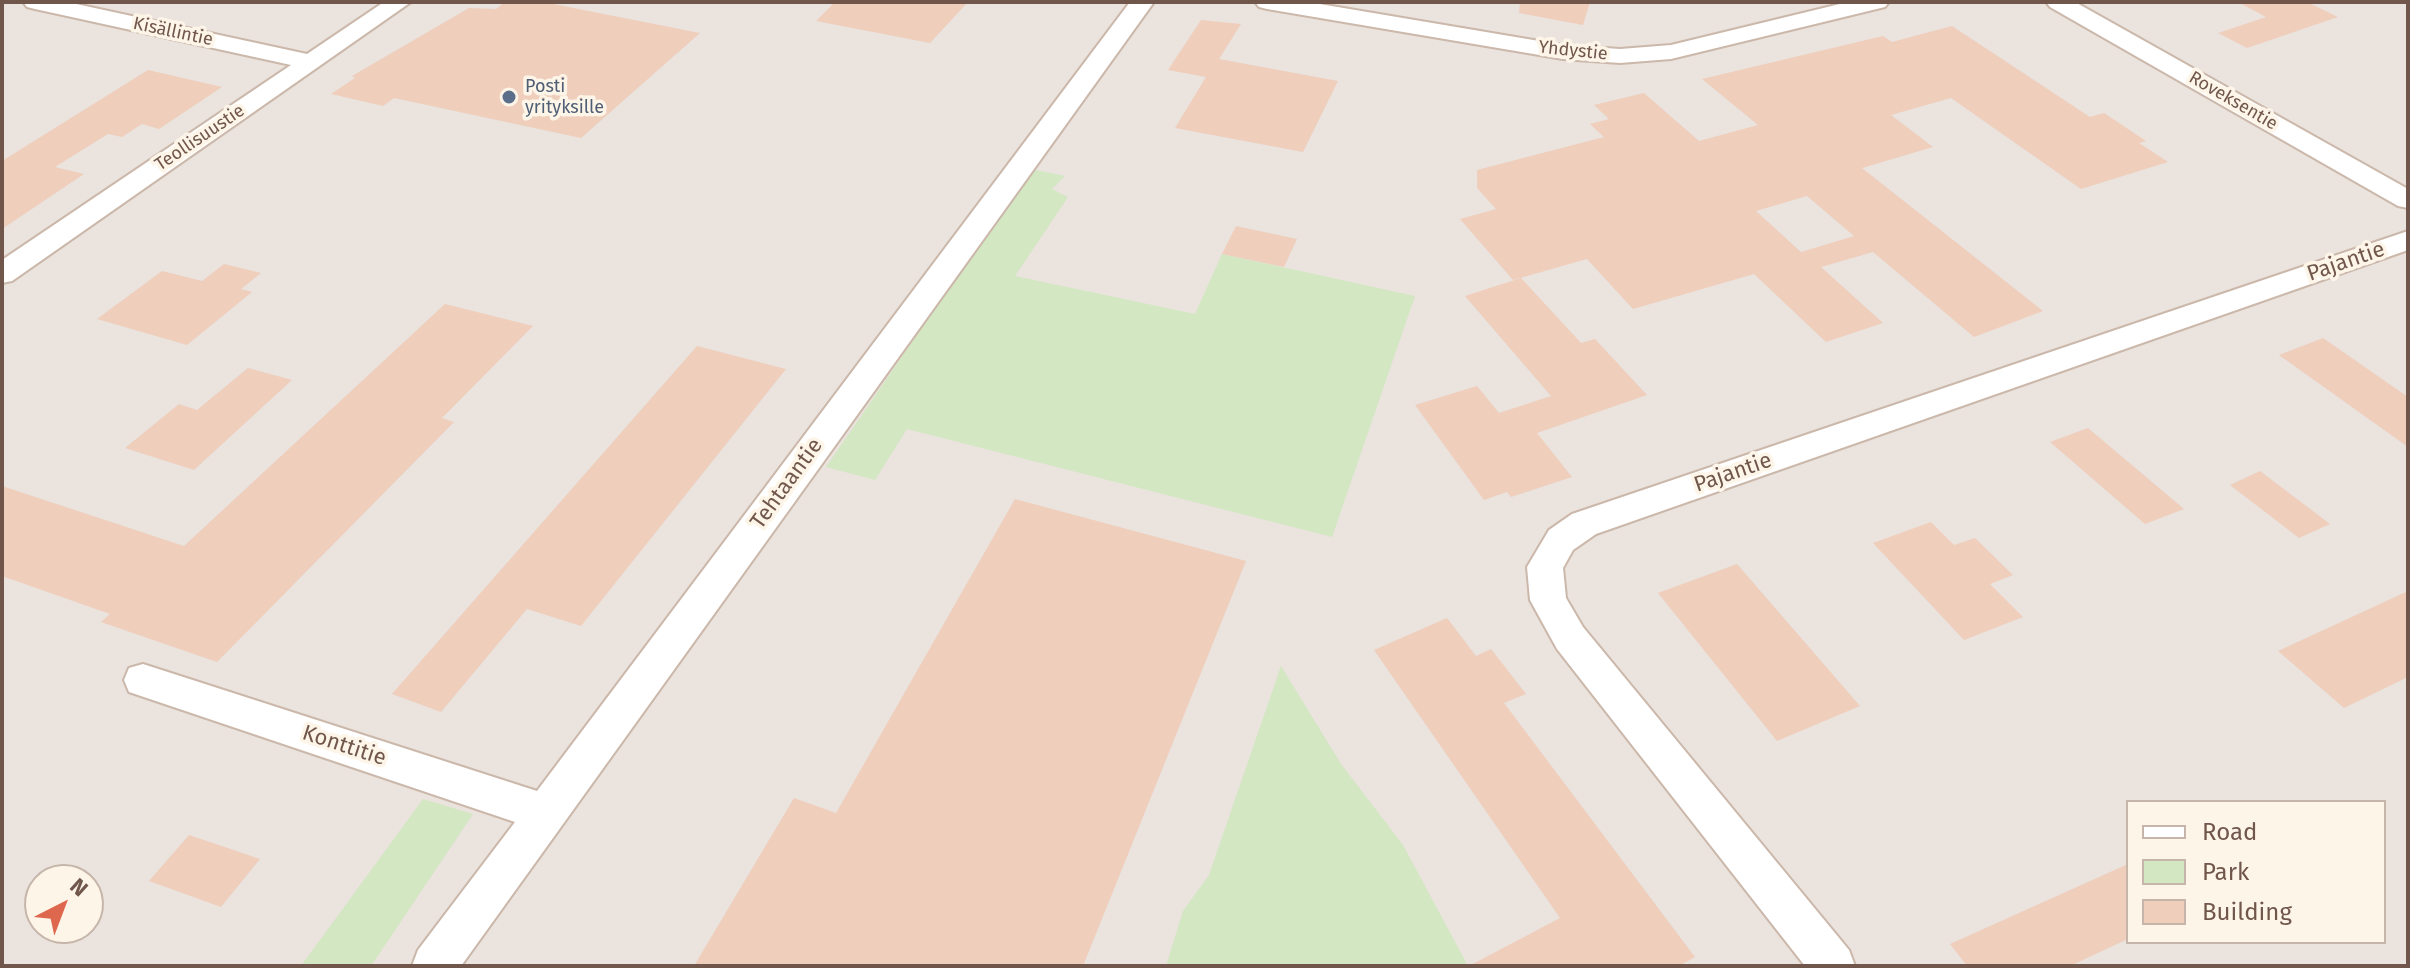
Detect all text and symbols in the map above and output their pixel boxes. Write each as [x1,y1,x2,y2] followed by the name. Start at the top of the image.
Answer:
[131,13,215,51] street label: Kisällintie
[1537,37,1609,65] street label: Yhdystie
[2185,67,2281,135] street label: Roveksentie
[525,76,604,118] place label: Posti yrityksille
[500,88,518,106] marker: Posti yrityksille
[151,100,249,176] street label: Teollisuustie
[2304,236,2388,288] street label: Pajantie
[745,433,829,535] street label: Tehtaantie
[1691,447,1775,499] street label: Pajantie
[299,720,389,772] street label: Konttitie
[2126,800,2386,944] legend
[2202,818,2257,846] text: Road
[2202,858,2249,886] text: Park
[24,864,104,944] north arrow
[65,872,94,902] text: N
[2202,898,2292,926] text: Building

